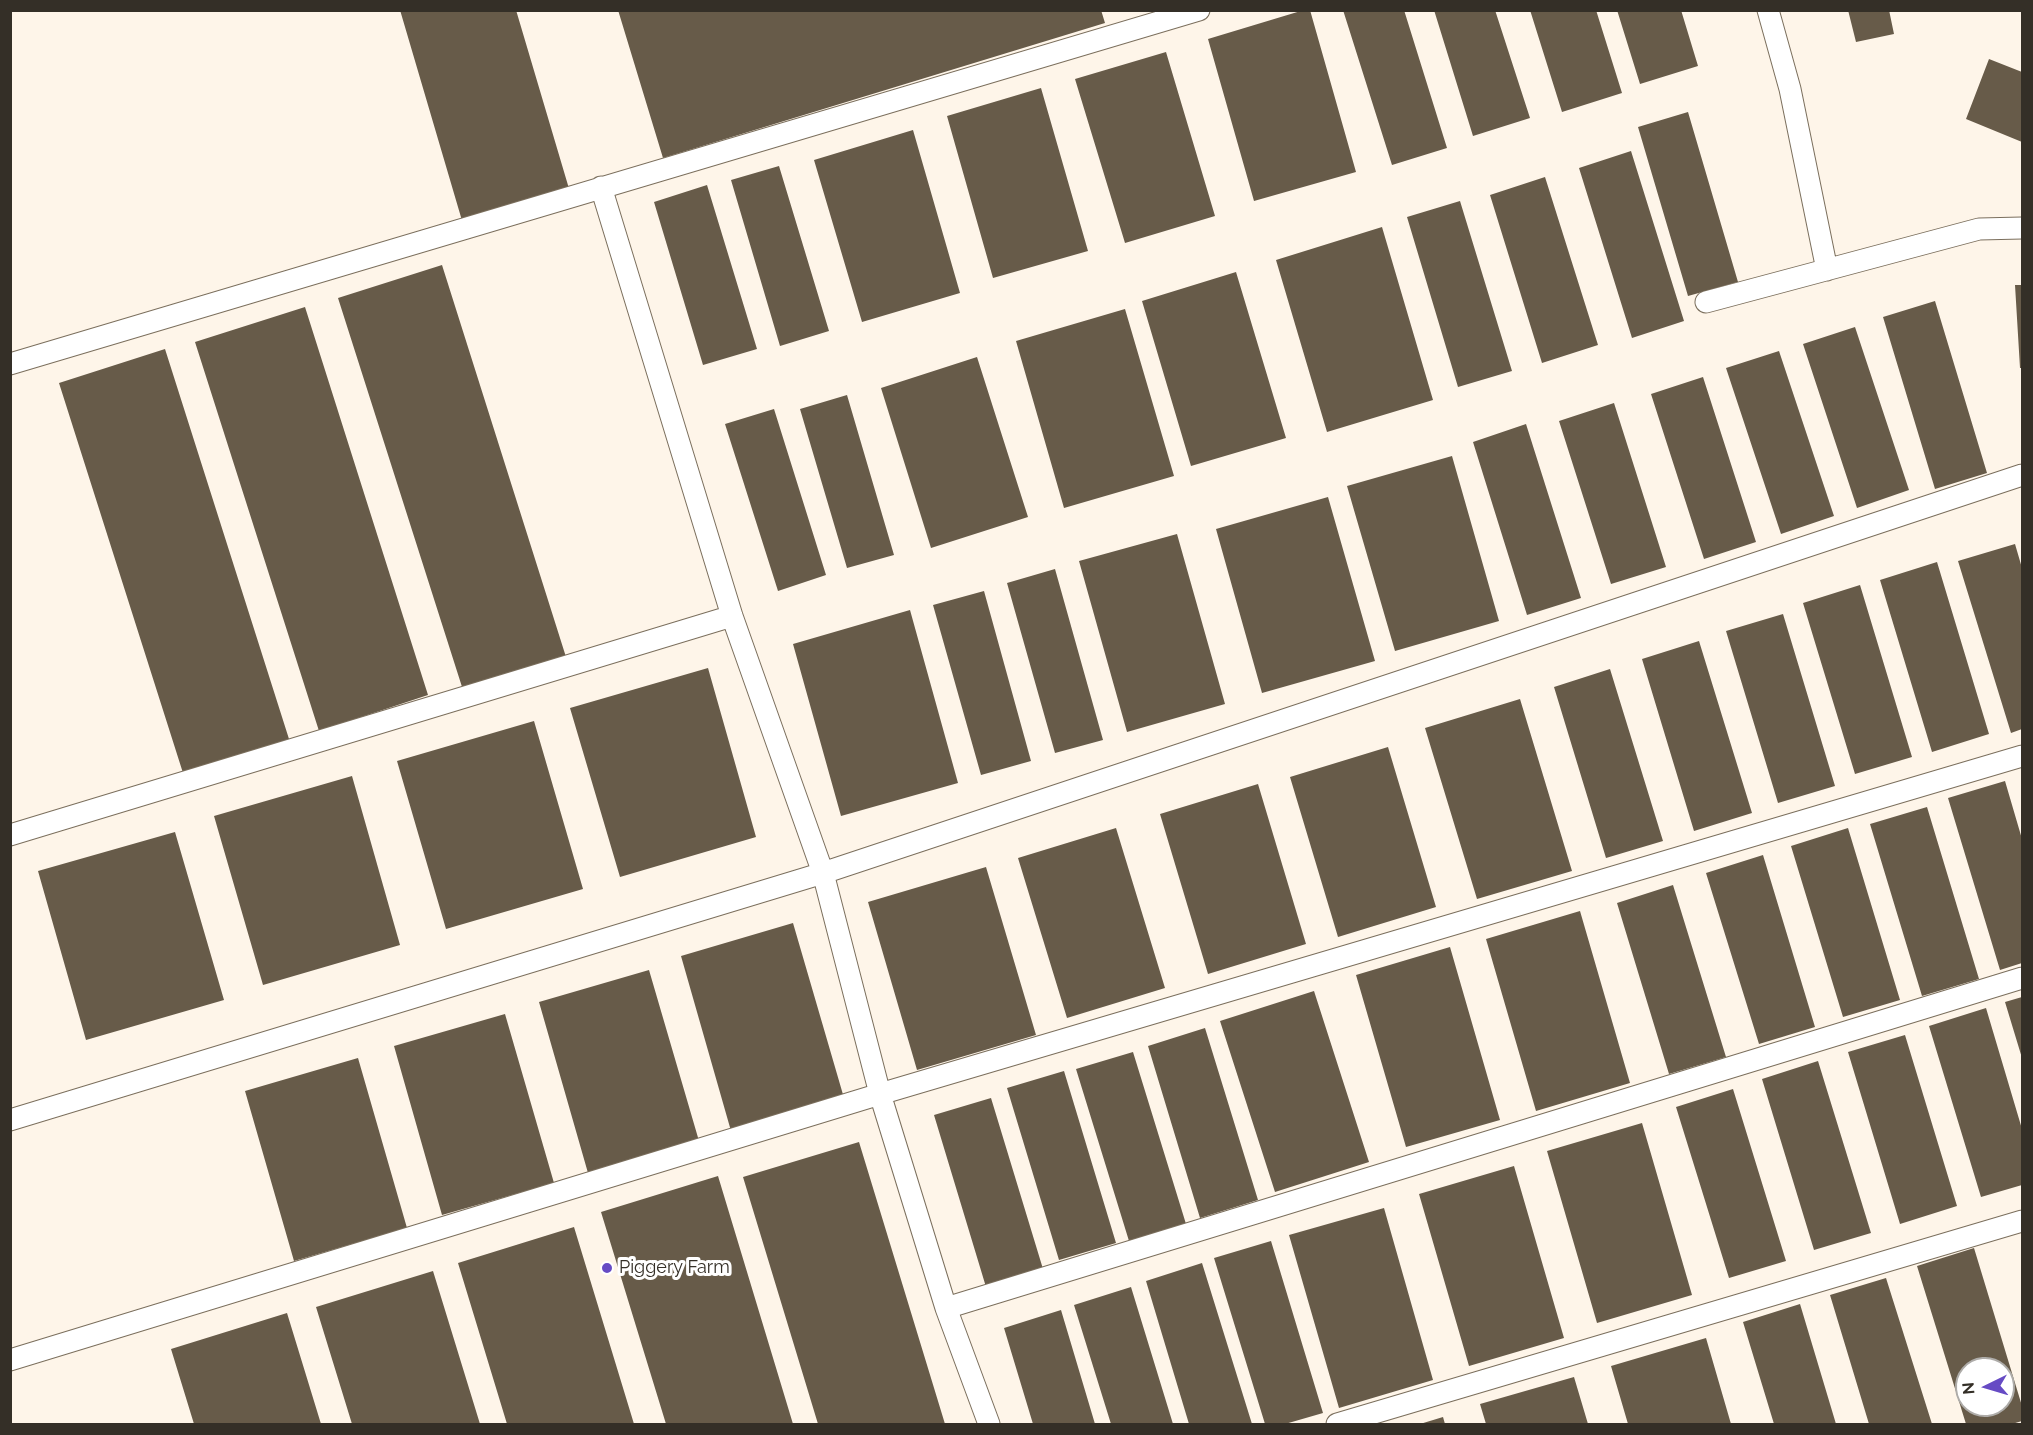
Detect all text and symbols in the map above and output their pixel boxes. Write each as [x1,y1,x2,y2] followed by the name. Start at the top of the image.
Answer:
[619,1257,730,1279] place label: Piggery Farm
[600,1261,614,1275] marker: Piggery Farm
[1955,1357,2015,1417] north arrow
[1959,1382,1979,1395] text: N

